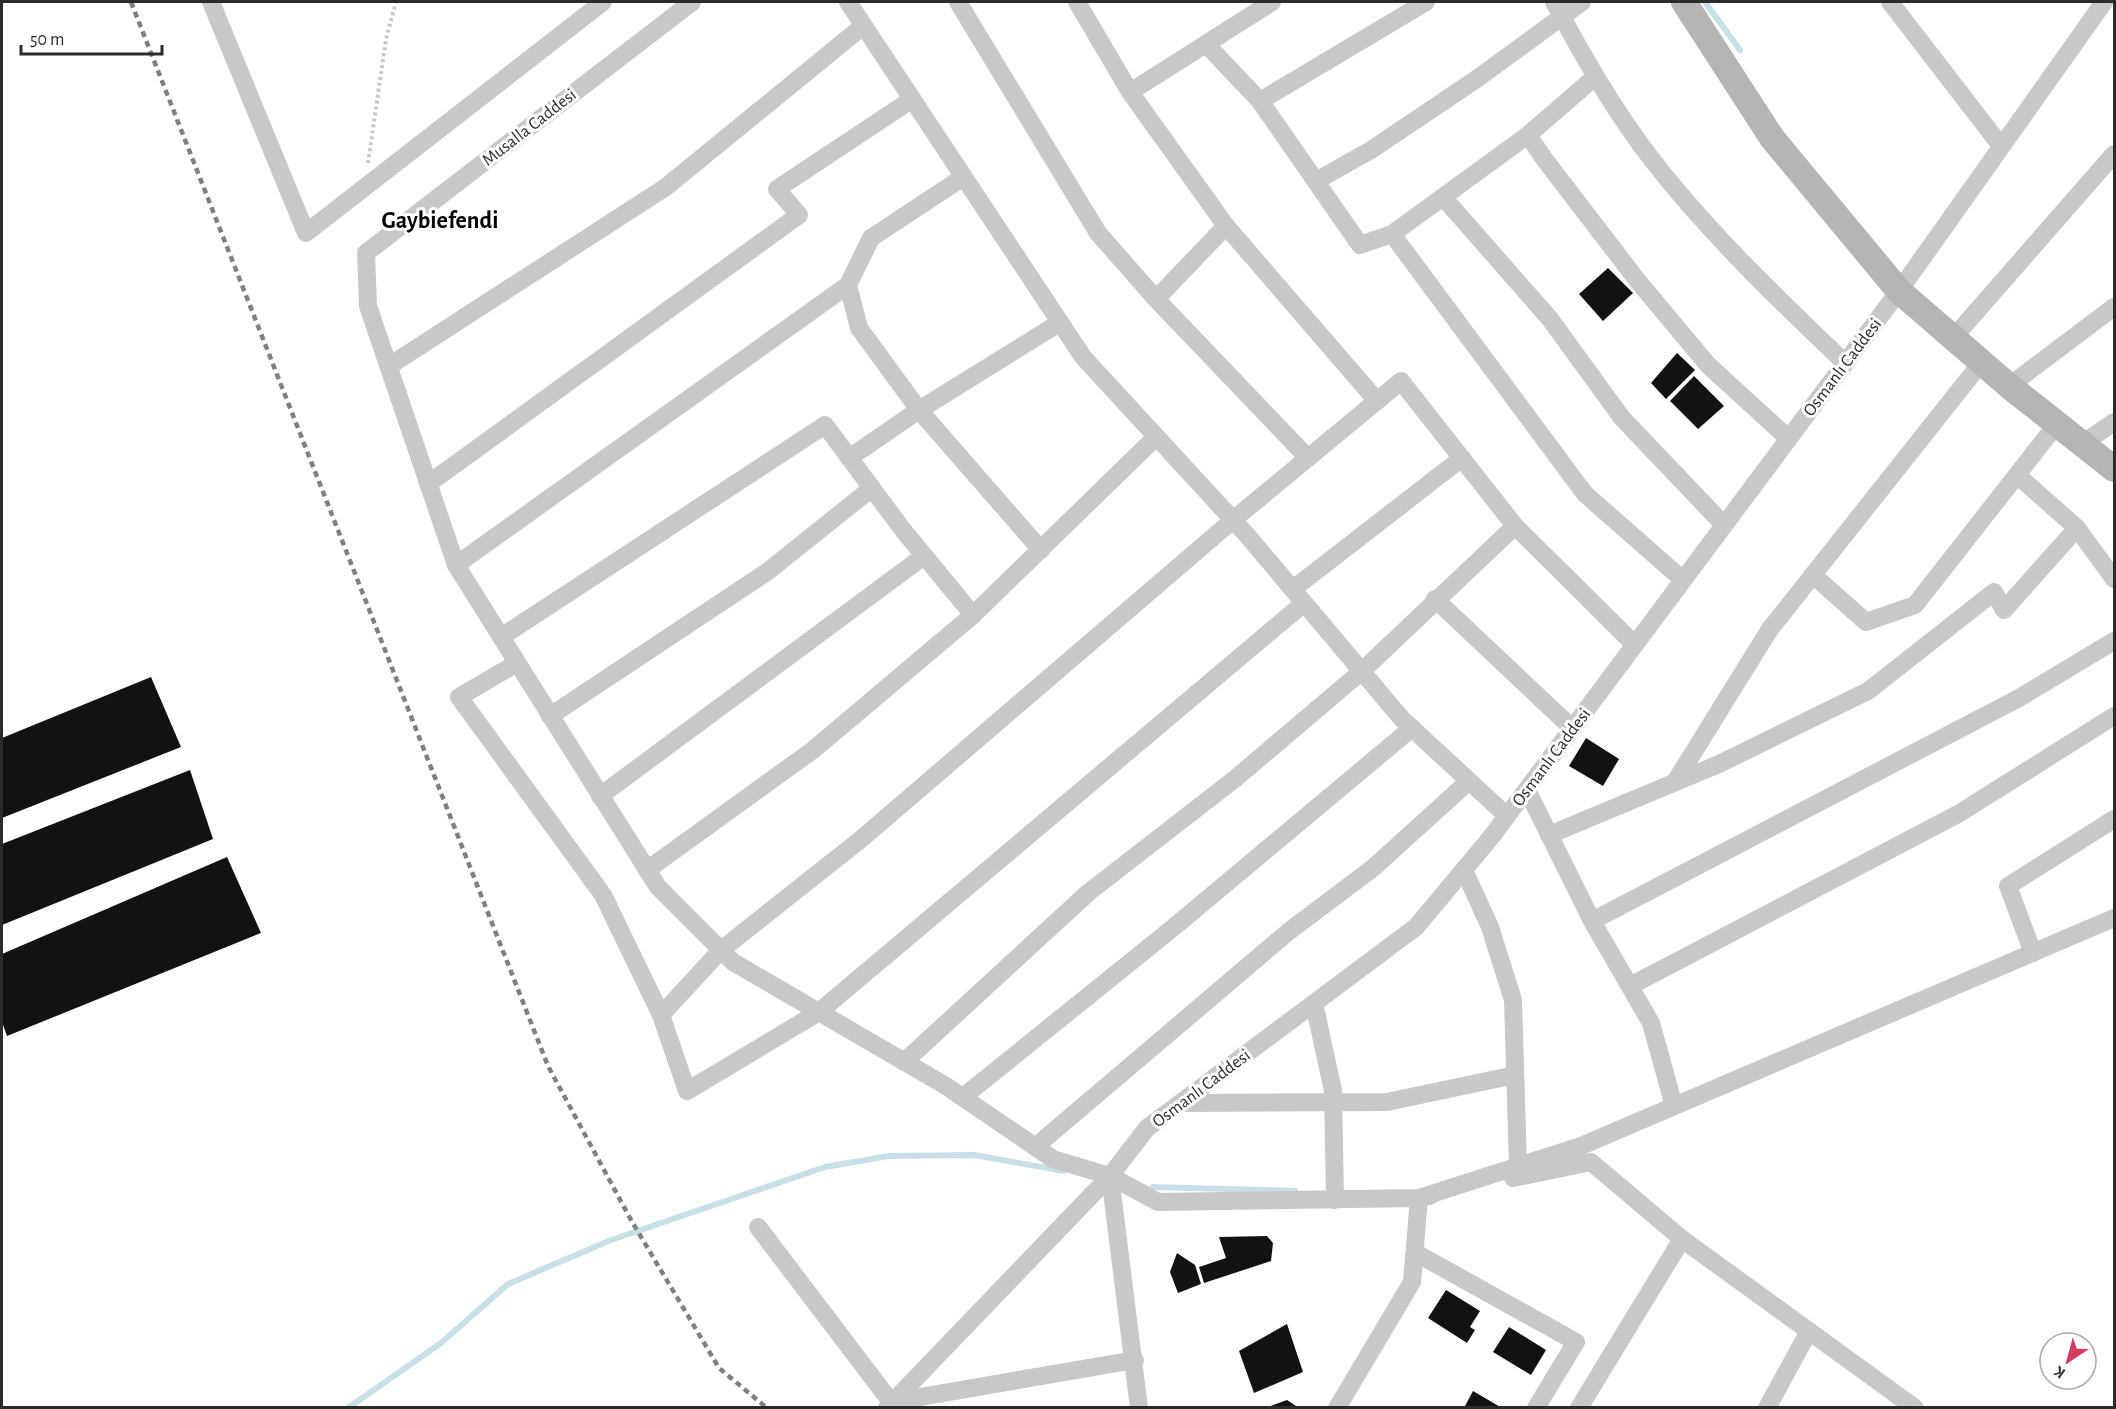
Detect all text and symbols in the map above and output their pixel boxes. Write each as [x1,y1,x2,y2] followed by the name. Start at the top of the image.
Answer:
[21,18,162,56] scale bar
[30,31,64,49] text: 50 m
[479,86,580,170] street label: Musalla Caddesi
[382,209,498,233] district label: Gaybiefendi
[1800,315,1885,420] street label: Osmanlı Caddesi
[1509,705,1594,810] street label: Osmanlı Caddesi
[1149,1046,1254,1131] street label: Osmanlı Caddesi
[2038,1331,2098,1391] north arrow
[2051,1363,2068,1382] text: K

